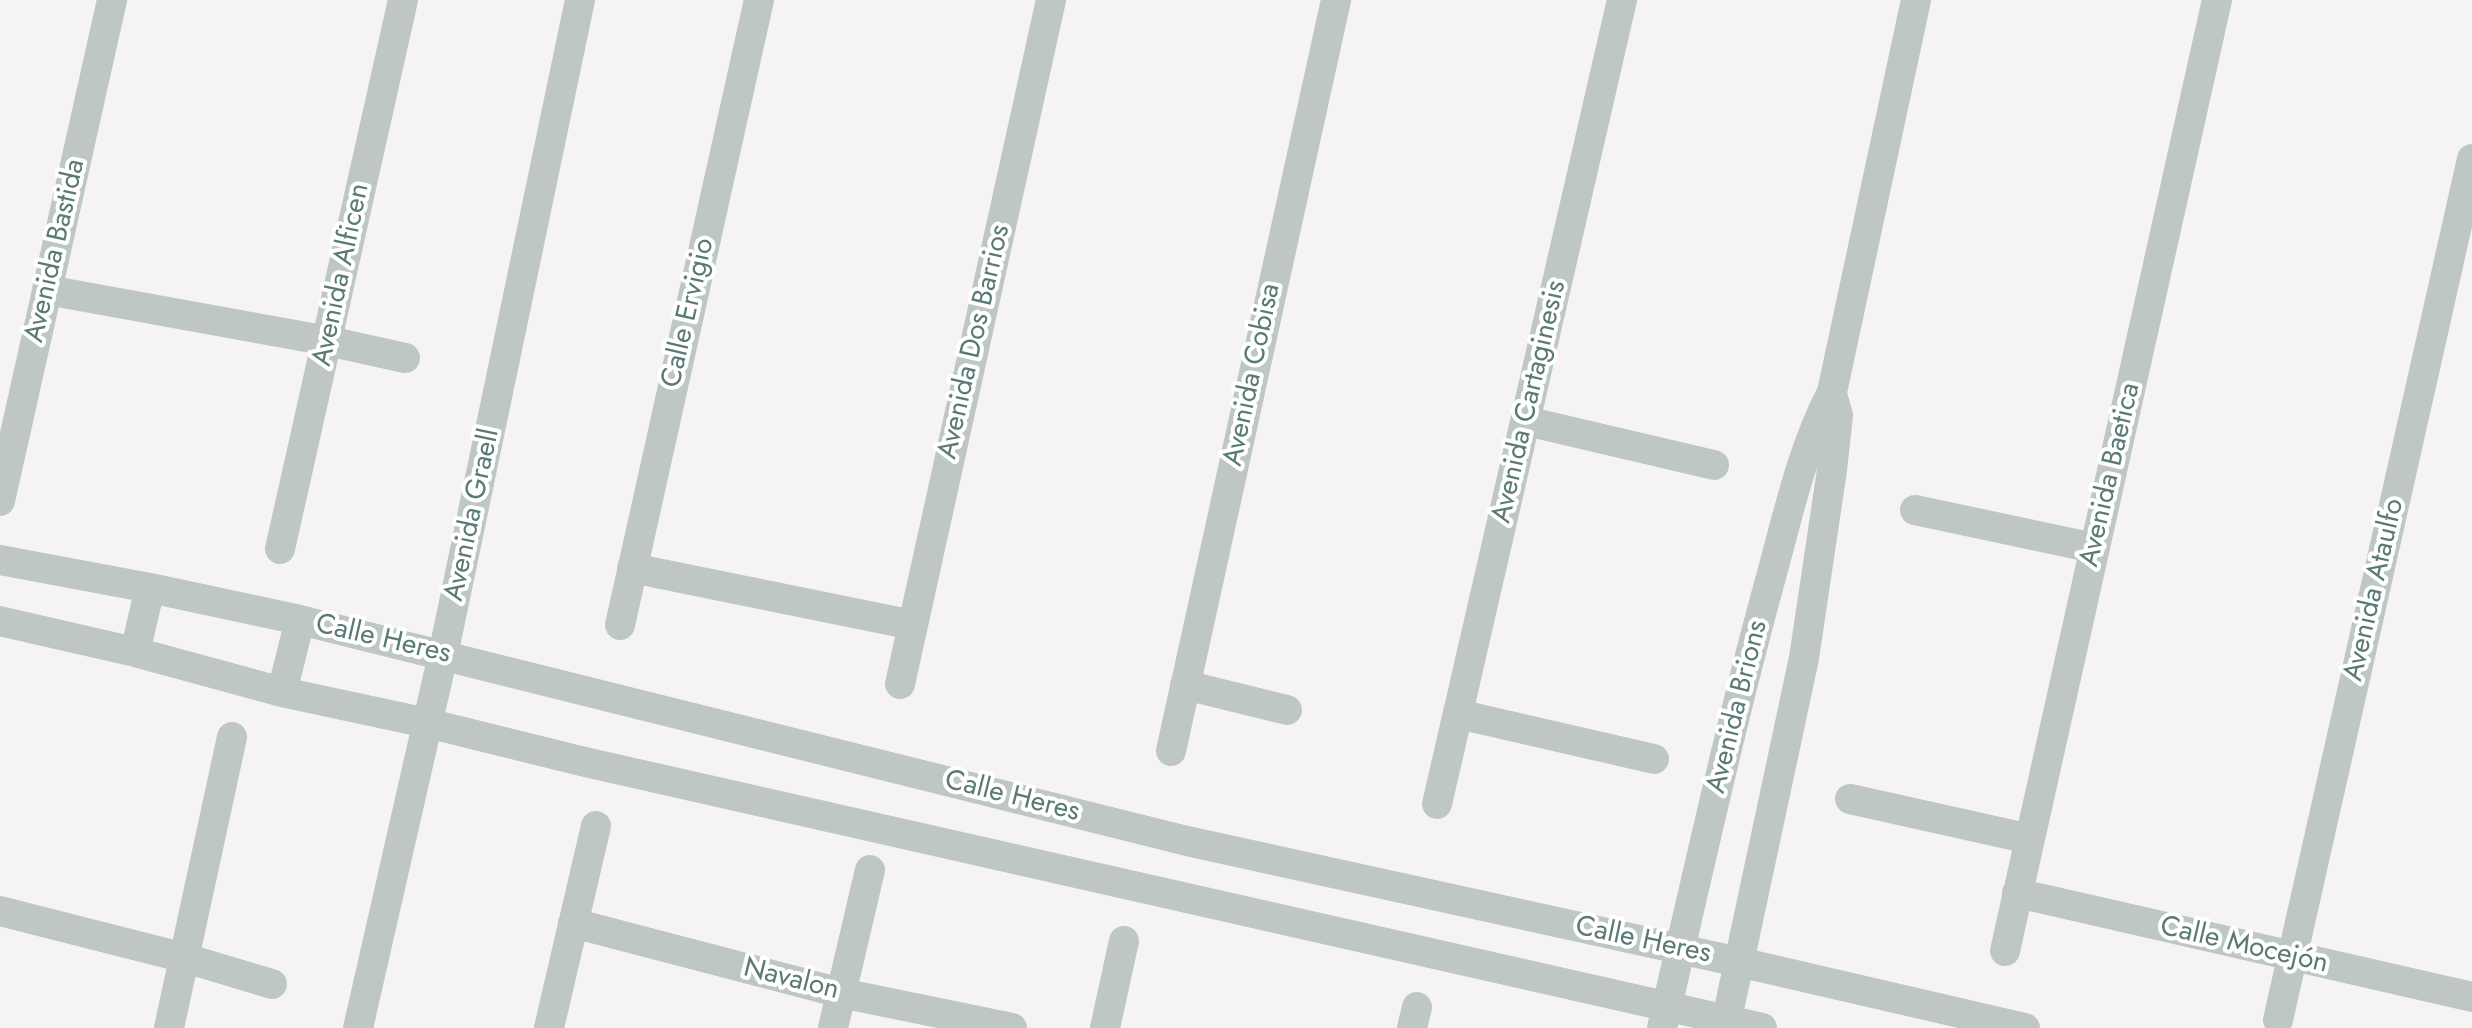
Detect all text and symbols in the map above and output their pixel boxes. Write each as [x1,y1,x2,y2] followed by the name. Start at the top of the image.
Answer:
[19,156,93,346] street label: Avenida Bastida
[306,181,378,369] street label: Avenida Alficen
[932,222,1018,462] street label: Avenida Dos Barrios
[655,235,723,391] street label: Calle Ervigio
[1486,277,1574,527] street label: Avenida Cartaginesis
[1217,281,1289,469] street label: Avenida Cobisa
[2074,380,2148,570] street label: Avenida Baetica
[438,426,508,604] street label: Avenida Graell
[2338,495,2412,685] street label: Avenida Ataulfo
[312,608,454,672] street label: Calle Heres
[1700,617,1776,797] street label: Avenida Brions
[941,764,1083,830] street label: Calle Heres
[1572,910,1714,972] street label: Calle Heres
[2157,910,2331,982] street label: Calle Mocejón
[740,952,842,1008] street label: Navalon

